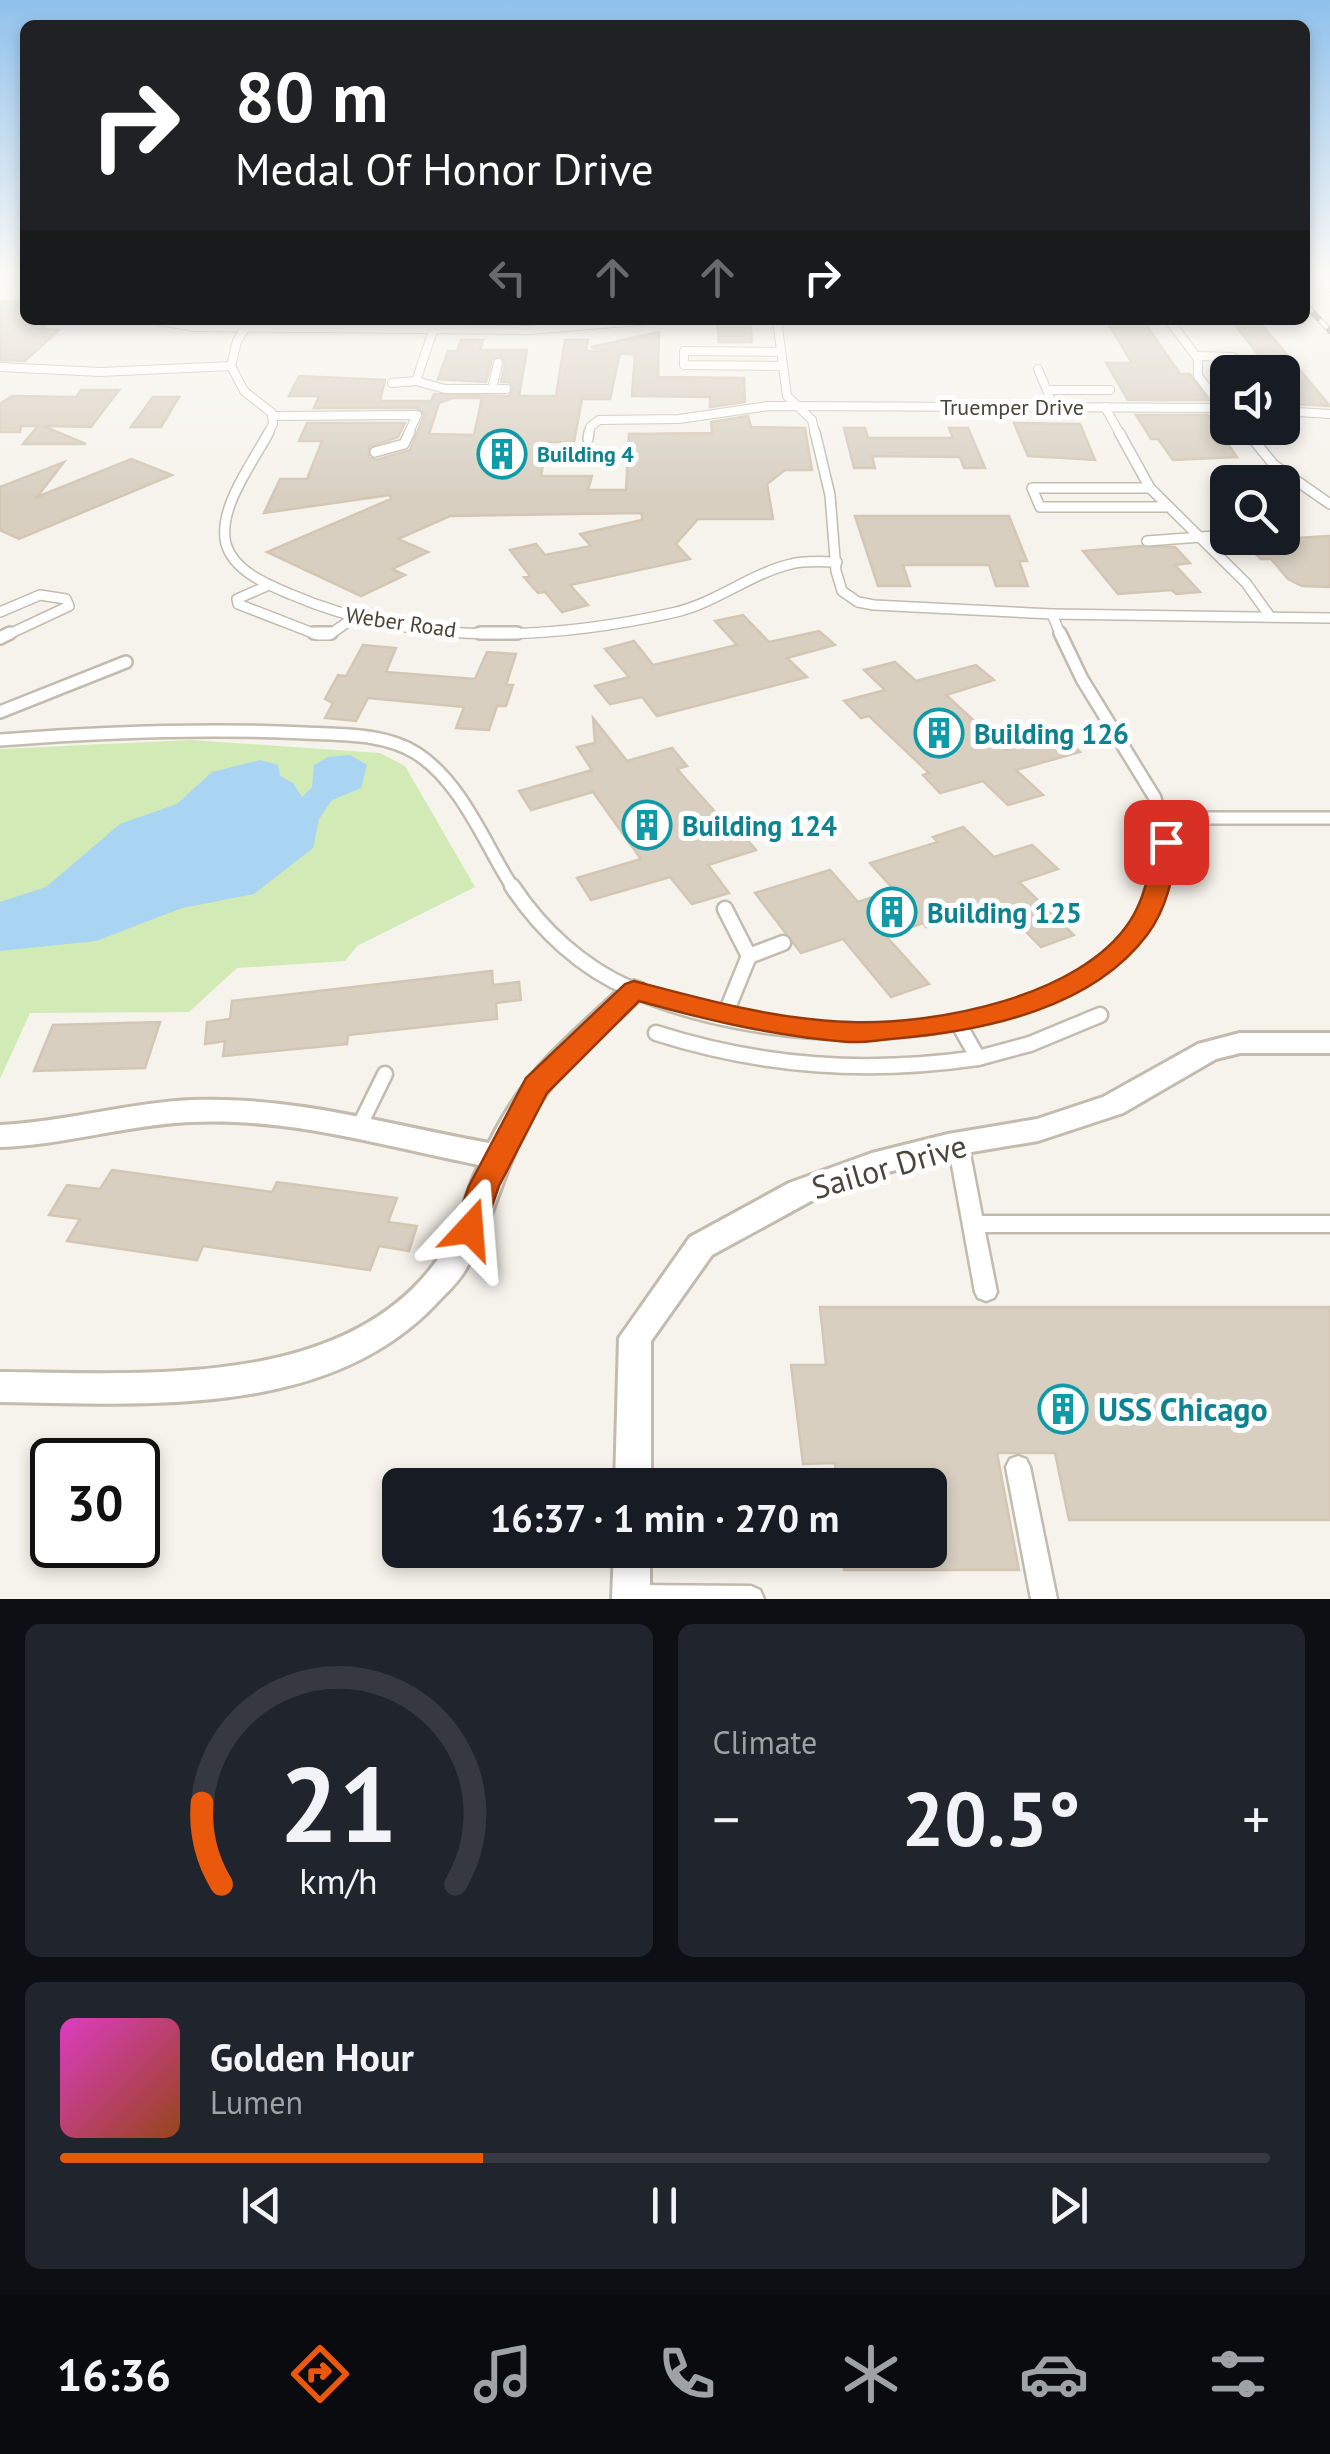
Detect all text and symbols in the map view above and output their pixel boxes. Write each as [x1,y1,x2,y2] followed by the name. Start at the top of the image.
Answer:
[235,51,388,141] text: 80 m
[70,60,200,190] icon: right
[235,139,654,197] text: Medal Of Honor Drive
[480,250,535,305] icon: left
[585,250,640,305] icon: ahead
[690,250,745,305] icon: ahead
[795,250,850,305] icon: right
[1210,355,1300,555] map controls
[1210,355,1300,445] button: sound
[940,393,1084,421] street label: Truemper Drive
[476,428,528,480] building icon: Building 4
[537,440,634,468] place label: Building 4
[1210,465,1300,555] button: search
[344,600,458,644] street label: Weber Road
[913,707,965,759] building icon: Building 126
[974,715,1129,752] place label: Building 126
[621,799,673,851] building icon: Building 124
[1124,800,1209,885] pin
[682,807,837,844] place label: Building 124
[1139,815,1194,870] icon: arrive
[866,886,918,938] building icon: Building 125
[927,894,1082,931] place label: Building 125
[807,1124,971,1208] street label: Sailor Drive
[418,1177,522,1281] position arrow
[1037,1383,1089,1435] building icon: USS Chicago
[1098,1388,1268,1430] place label: USS Chicago
[30,1438,160,1568] speed limit sign: 30
[490,1493,839,1542] text: 16:37 · 1 min · 270 m
[713,1721,817,1763] text: Climate
[280,1736,398,1871] text: 21
[902,1770,1081,1867] text: 20.5°
[713,1783,740,1854] text: −
[1242,1783,1270,1854] text: +
[300,1858,378,1904] text: km/h
[210,2032,414,2081] text: Golden Hour
[210,2081,303,2123] text: Lumen
[234,2178,289,2233] icon: previous
[637,2178,692,2233] icon: pause
[1041,2178,1096,2233] icon: next
[285,2339,355,2409] icon: directions
[468,2339,538,2409] icon: music
[652,2339,722,2409] icon: phone
[836,2339,906,2409] icon: climate
[1019,2339,1089,2409] icon: car
[1203,2339,1273,2409] icon: filters
[57,2345,171,2403] text: 16:36

